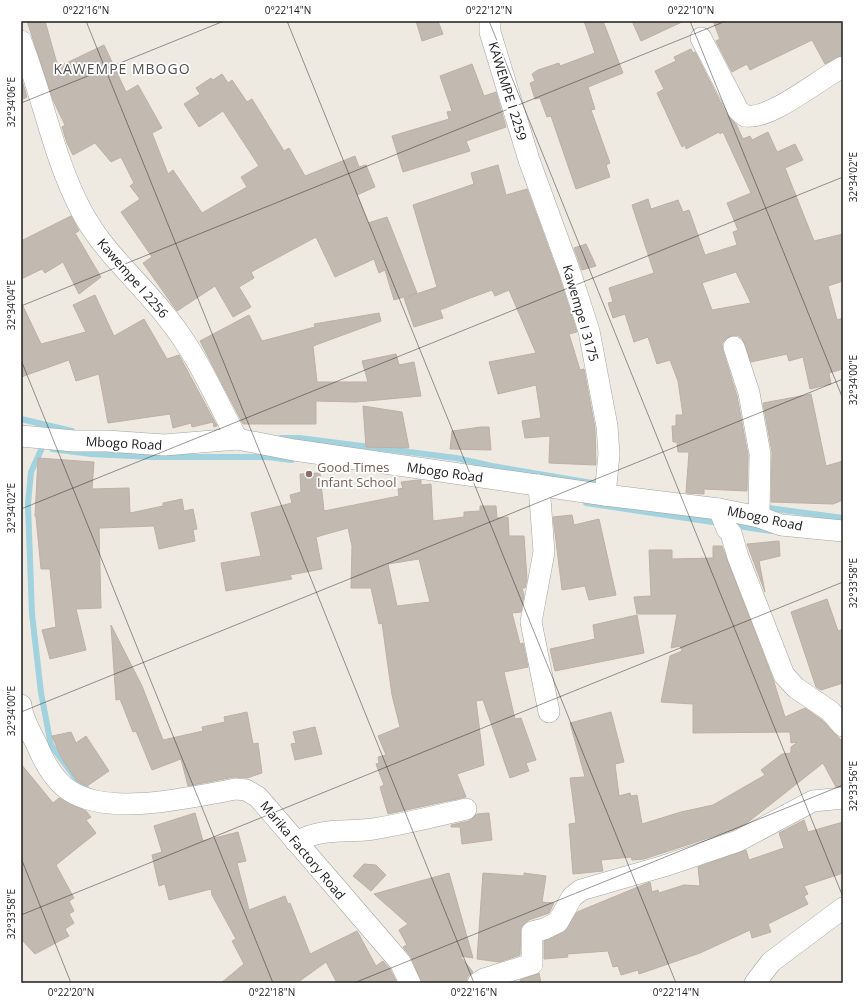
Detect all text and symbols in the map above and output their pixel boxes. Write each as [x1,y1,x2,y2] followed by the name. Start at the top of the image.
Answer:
[63,3,109,17] text: 0°22'16"N
[265,3,311,17] text: 0°22'14"N
[466,3,512,17] text: 0°22'12"N
[668,3,714,17] text: 0°22'10"N
[484,39,532,143] street label: KAWEMPE I 2259
[53,59,191,78] district label: KAWEMPE MBOGO
[4,77,18,127] text: 32°34'06"E
[846,152,860,202] text: 32°34'02"E
[93,234,173,322] street label: Kawempe I 2256
[559,262,603,364] street label: Kawempe I 3175
[4,280,18,330] text: 32°34'04"E
[846,355,860,405] text: 32°34'00"E
[85,432,163,454] street label: Mbogo Road
[317,458,396,491] place label: Good Times Infant School
[406,458,484,486] street label: Mbogo Road
[304,469,314,479] marker: Good Times Infant School
[4,483,18,533] text: 32°34'02"E
[726,501,804,535] street label: Mbogo Road
[846,558,860,608] text: 32°33'58"E
[4,686,18,736] text: 32°34'00"E
[846,761,860,811] text: 32°33'56"E
[256,797,350,903] street label: Marika Factory Road
[4,889,18,939] text: 32°33'58"E
[48,985,94,999] text: 0°22'20"N
[249,985,295,999] text: 0°22'18"N
[451,985,497,999] text: 0°22'16"N
[653,985,699,999] text: 0°22'14"N

